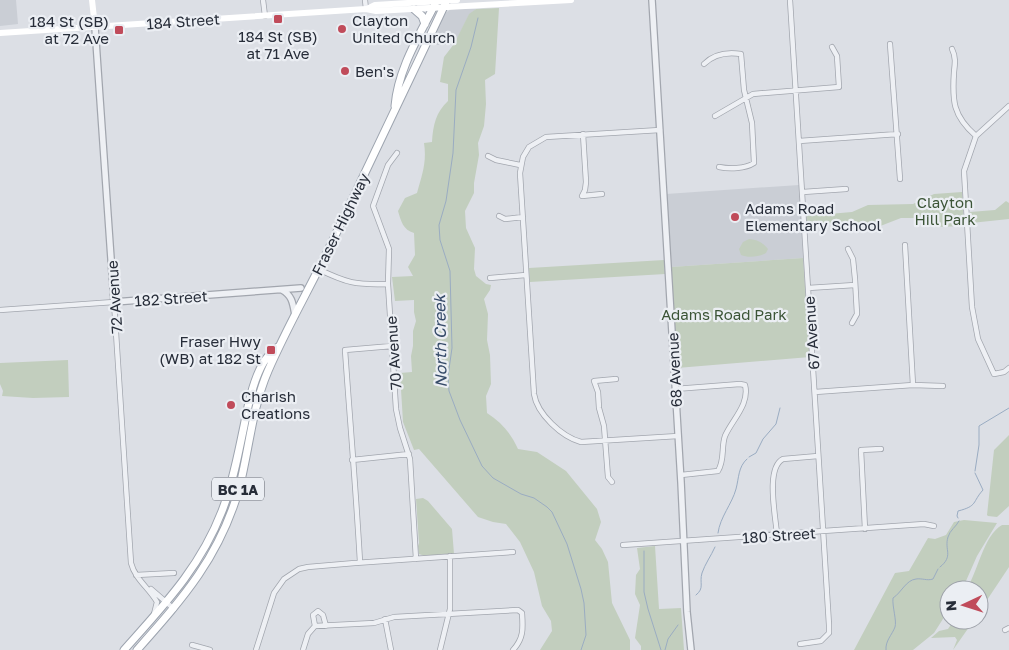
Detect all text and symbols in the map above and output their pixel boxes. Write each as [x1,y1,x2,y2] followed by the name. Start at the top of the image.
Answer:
[146,9,220,33] street label: 184 Street
[352,11,455,46] place label: Clayton United Church
[30,12,109,47] place label: 184 St (SB) at 72 Ave
[272,13,284,25] marker: 184 St (SB) at 71 Ave
[336,23,348,35] marker: Clayton United Church
[113,24,125,36] marker: 184 St (SB) at 72 Ave
[238,27,318,62] place label: 184 St (SB) at 71 Ave
[355,62,394,80] place label: Ben's
[339,65,351,77] marker: Ben's
[307,169,373,278] street label: Fraser Highway
[914,193,976,228] park label: Clayton Hill Park
[745,199,881,234] place label: Adams Road Elementary School
[729,211,741,223] marker: Adams Road Elementary School
[102,259,126,334] street label: 72 Avenue
[134,286,208,310] street label: 182 Street
[429,292,451,388] water label: North Creek
[799,295,823,370] street label: 67 Avenue
[661,305,787,323] park label: Adams Road Park
[381,315,405,391] street label: 70 Avenue
[159,332,262,367] place label: Fraser Hwy (WB) at 182 St
[663,332,685,408] street label: 68 Avenue
[265,344,277,356] marker: Fraser Hwy (WB) at 182 St
[241,387,310,422] place label: Charish Creations
[225,399,237,411] marker: Charish Creations
[212,478,264,500] road number: BC 1A
[742,523,816,547] street label: 180 Street
[939,580,989,630] north arrow
[942,600,959,612] text: N

